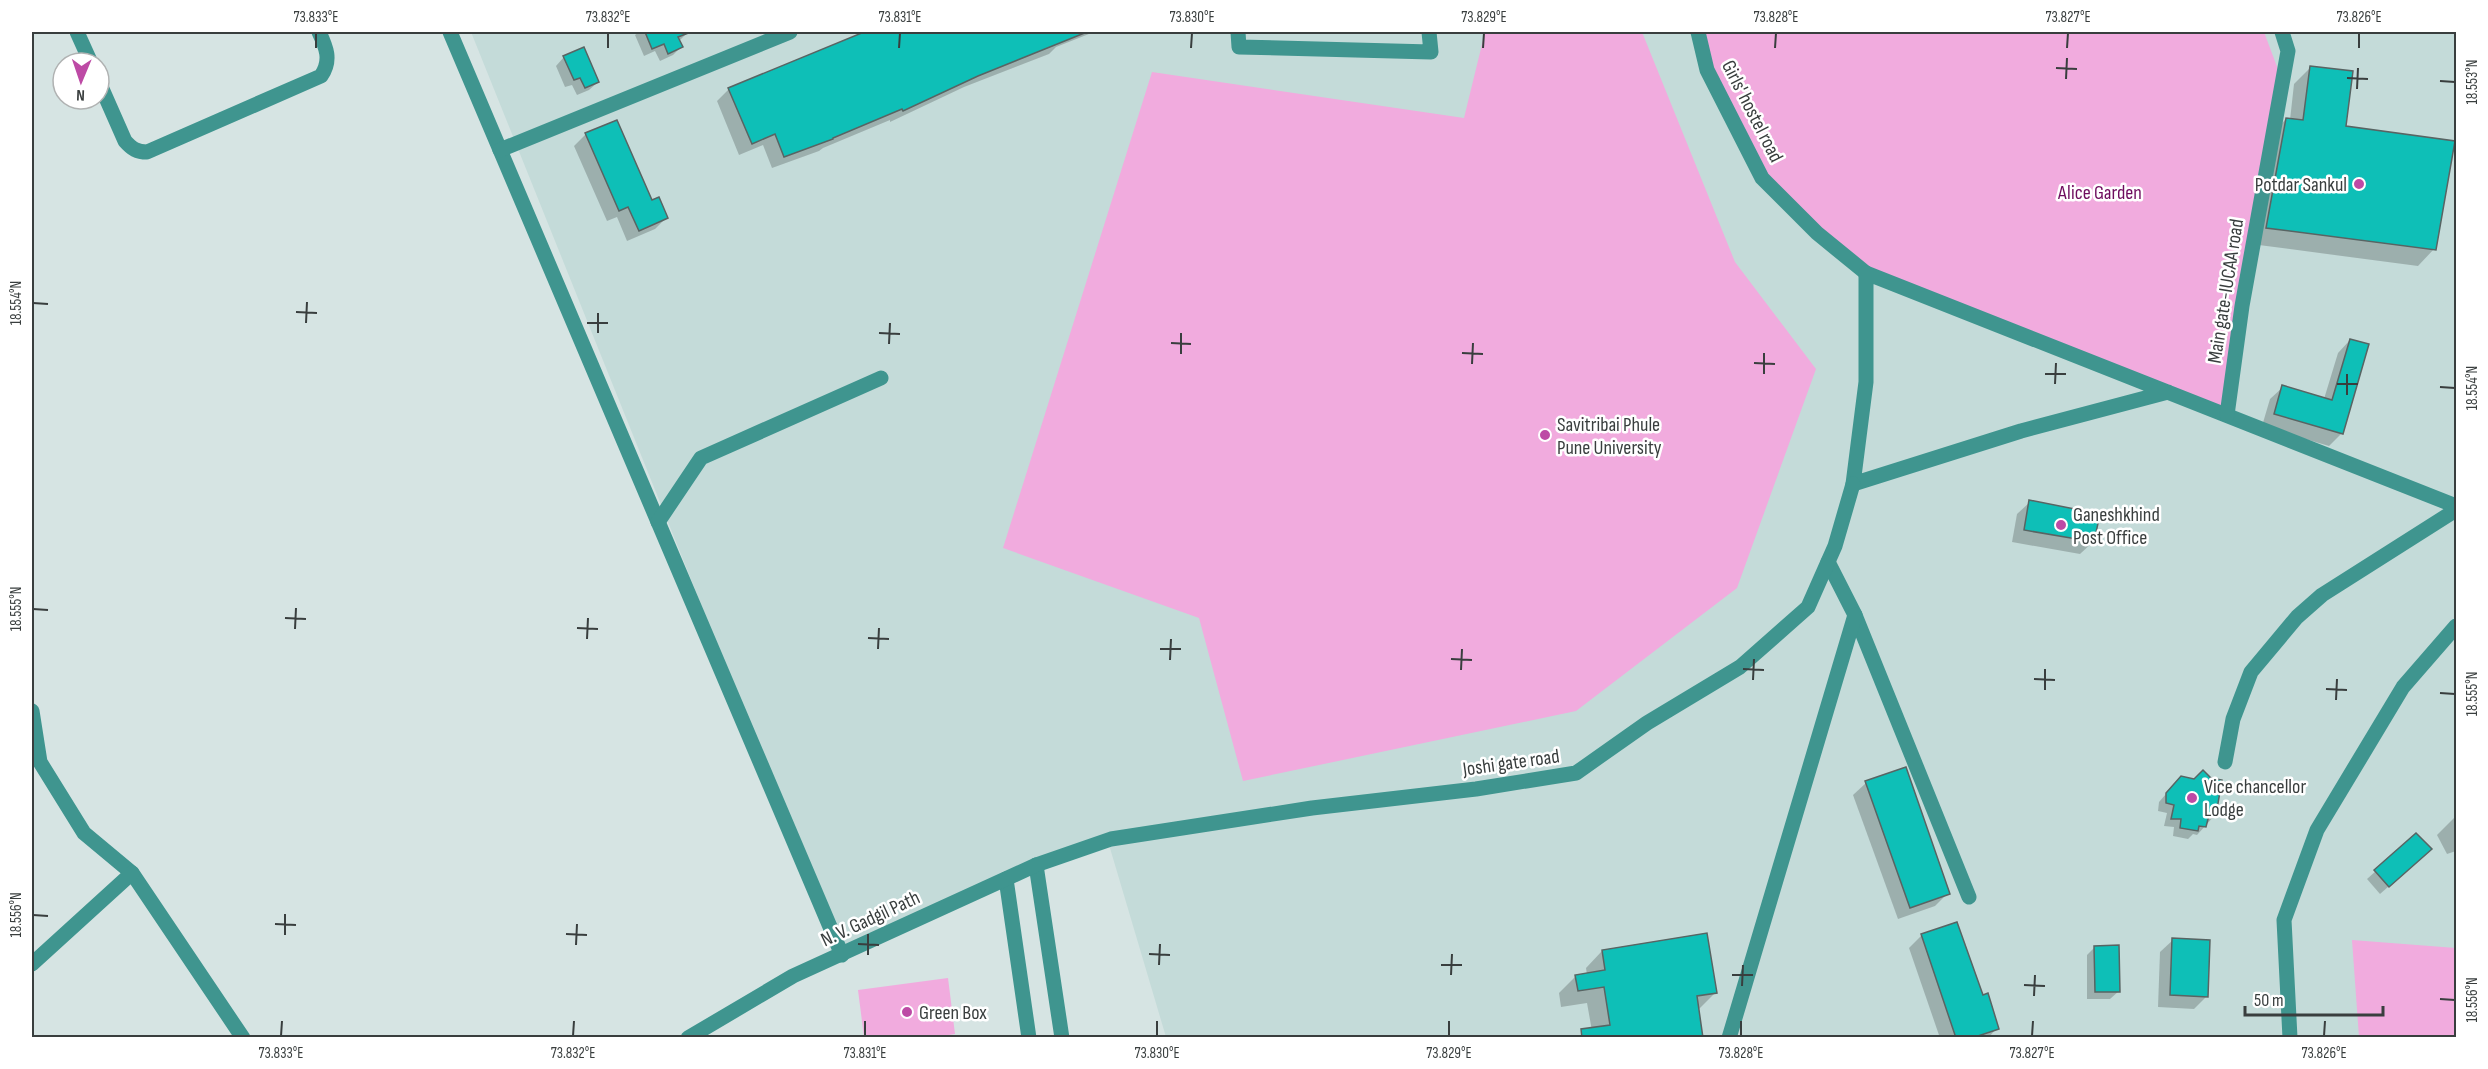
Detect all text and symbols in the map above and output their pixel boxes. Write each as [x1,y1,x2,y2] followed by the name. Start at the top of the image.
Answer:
[294,8,338,27] text: 73.833°E
[586,8,630,27] text: 73.832°E
[878,8,922,27] text: 73.831°E
[1169,8,1215,27] text: 73.830°E
[1461,8,1507,27] text: 73.829°E
[1753,8,1799,27] text: 73.828°E
[2045,8,2091,27] text: 73.827°E
[2336,8,2382,27] text: 73.826°E
[51,51,111,111] north arrow
[1716,56,1788,167] street label: Girls' hostel road
[2463,60,2482,104] text: 18.553°N
[76,85,85,104] text: N
[2255,173,2347,197] place label: Potdar Sankul
[2352,177,2366,191] marker: Potdar Sankul
[2057,181,2142,205] park label: Alice Garden
[2203,217,2249,365] street label: Main gate-IUCAA road
[7,281,26,325] text: 18.554°N
[2463,366,2482,410] text: 18.554°N
[1557,413,1662,460] place label: Savitribai Phule Pune University
[1538,428,1552,442] marker: Savitribai Phule Pune University
[2073,503,2160,550] place label: Ganeshkhind Post Office
[2054,518,2068,532] marker: Ganeshkhind Post Office
[7,587,26,631] text: 18.555°N
[2463,672,2482,716] text: 18.555°N
[1460,744,1561,782] street label: Joshi gate road
[2204,775,2306,822] place label: Vice chancellor Lodge
[2185,791,2199,805] marker: Vice chancellor Lodge
[817,886,924,952] street label: N. V. Gadgil Path
[7,892,26,938] text: 18.556°N
[2463,977,2482,1023] text: 18.556°N
[2245,979,2383,1017] scale bar
[2254,990,2284,1011] text: 50 m
[919,1001,987,1025] place label: Green Box
[900,1005,914,1019] marker: Green Box
[259,1044,303,1063] text: 73.833°E
[551,1044,595,1063] text: 73.832°E
[843,1044,887,1063] text: 73.831°E
[1134,1044,1180,1063] text: 73.830°E
[1426,1044,1472,1063] text: 73.829°E
[1718,1044,1764,1063] text: 73.828°E
[2009,1044,2055,1063] text: 73.827°E
[2301,1044,2347,1063] text: 73.826°E

